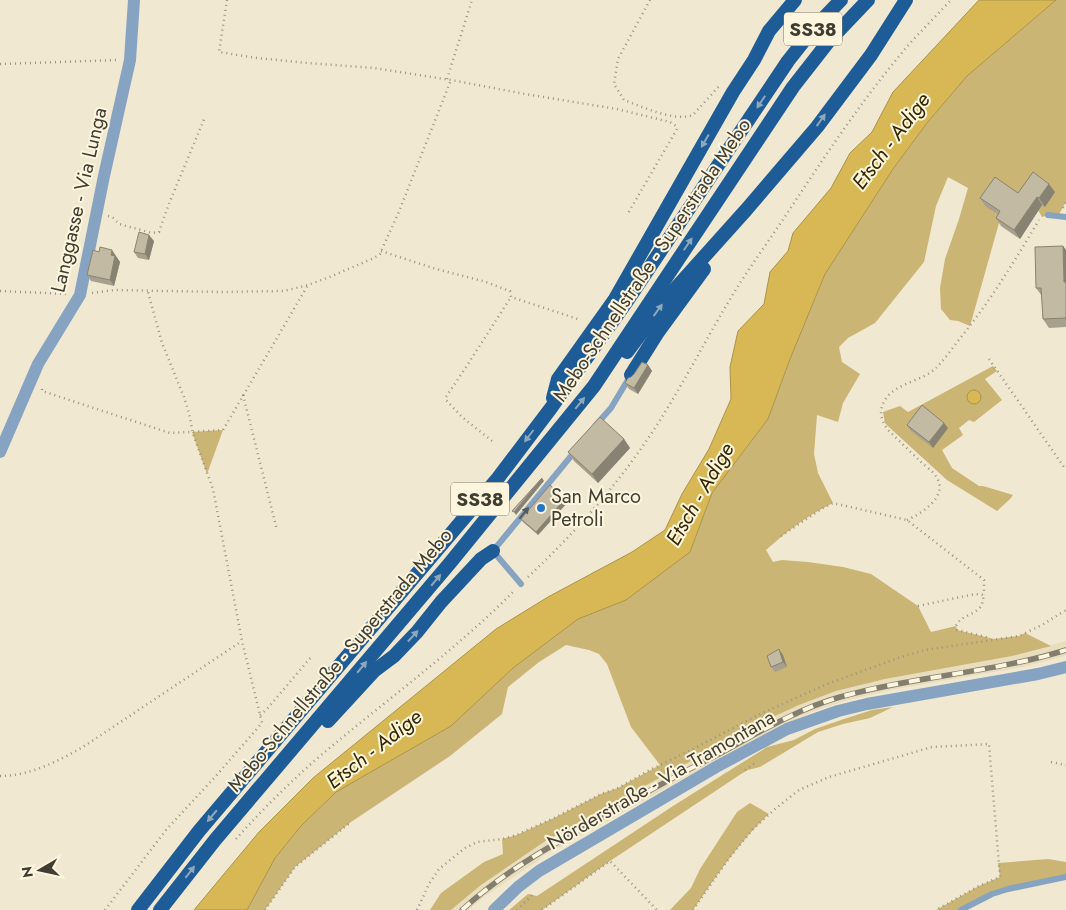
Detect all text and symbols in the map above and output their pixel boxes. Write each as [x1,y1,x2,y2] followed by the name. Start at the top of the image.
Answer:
[784,12,842,46] road number: SS38
[845,86,938,196] water label: Etsch - Adige
[756,95,766,108] one-way arrow
[44,105,114,295] street label: Langgasse - Via Lunga
[546,112,758,408] street label: Mebo-Schnellstraße - Superstrada Mebo
[816,113,826,127] one-way arrow
[700,135,709,148] one-way arrow
[684,237,693,251] one-way arrow
[653,303,663,317] one-way arrow
[575,397,586,410] one-way arrow
[524,429,534,443] one-way arrow
[658,437,742,551] water label: Etsch - Adige
[451,482,509,516] road number: SS38
[551,482,641,534] place label: San Marco Petroli
[535,502,547,514] marker: San Marco Petroli
[518,507,529,520] one-way arrow
[221,522,459,798] street label: Mebo-Schnellstraße - Superstrada Mebo
[430,574,441,587] one-way arrow
[407,631,419,643] one-way arrow
[356,661,367,674] one-way arrow
[320,702,429,796] water label: Etsch - Adige
[542,703,780,857] street label: Nörderstraße - Via Tramontana
[206,810,217,823] one-way arrow
[15,845,65,895] north arrow
[16,865,38,879] text: N
[184,865,195,878] one-way arrow

